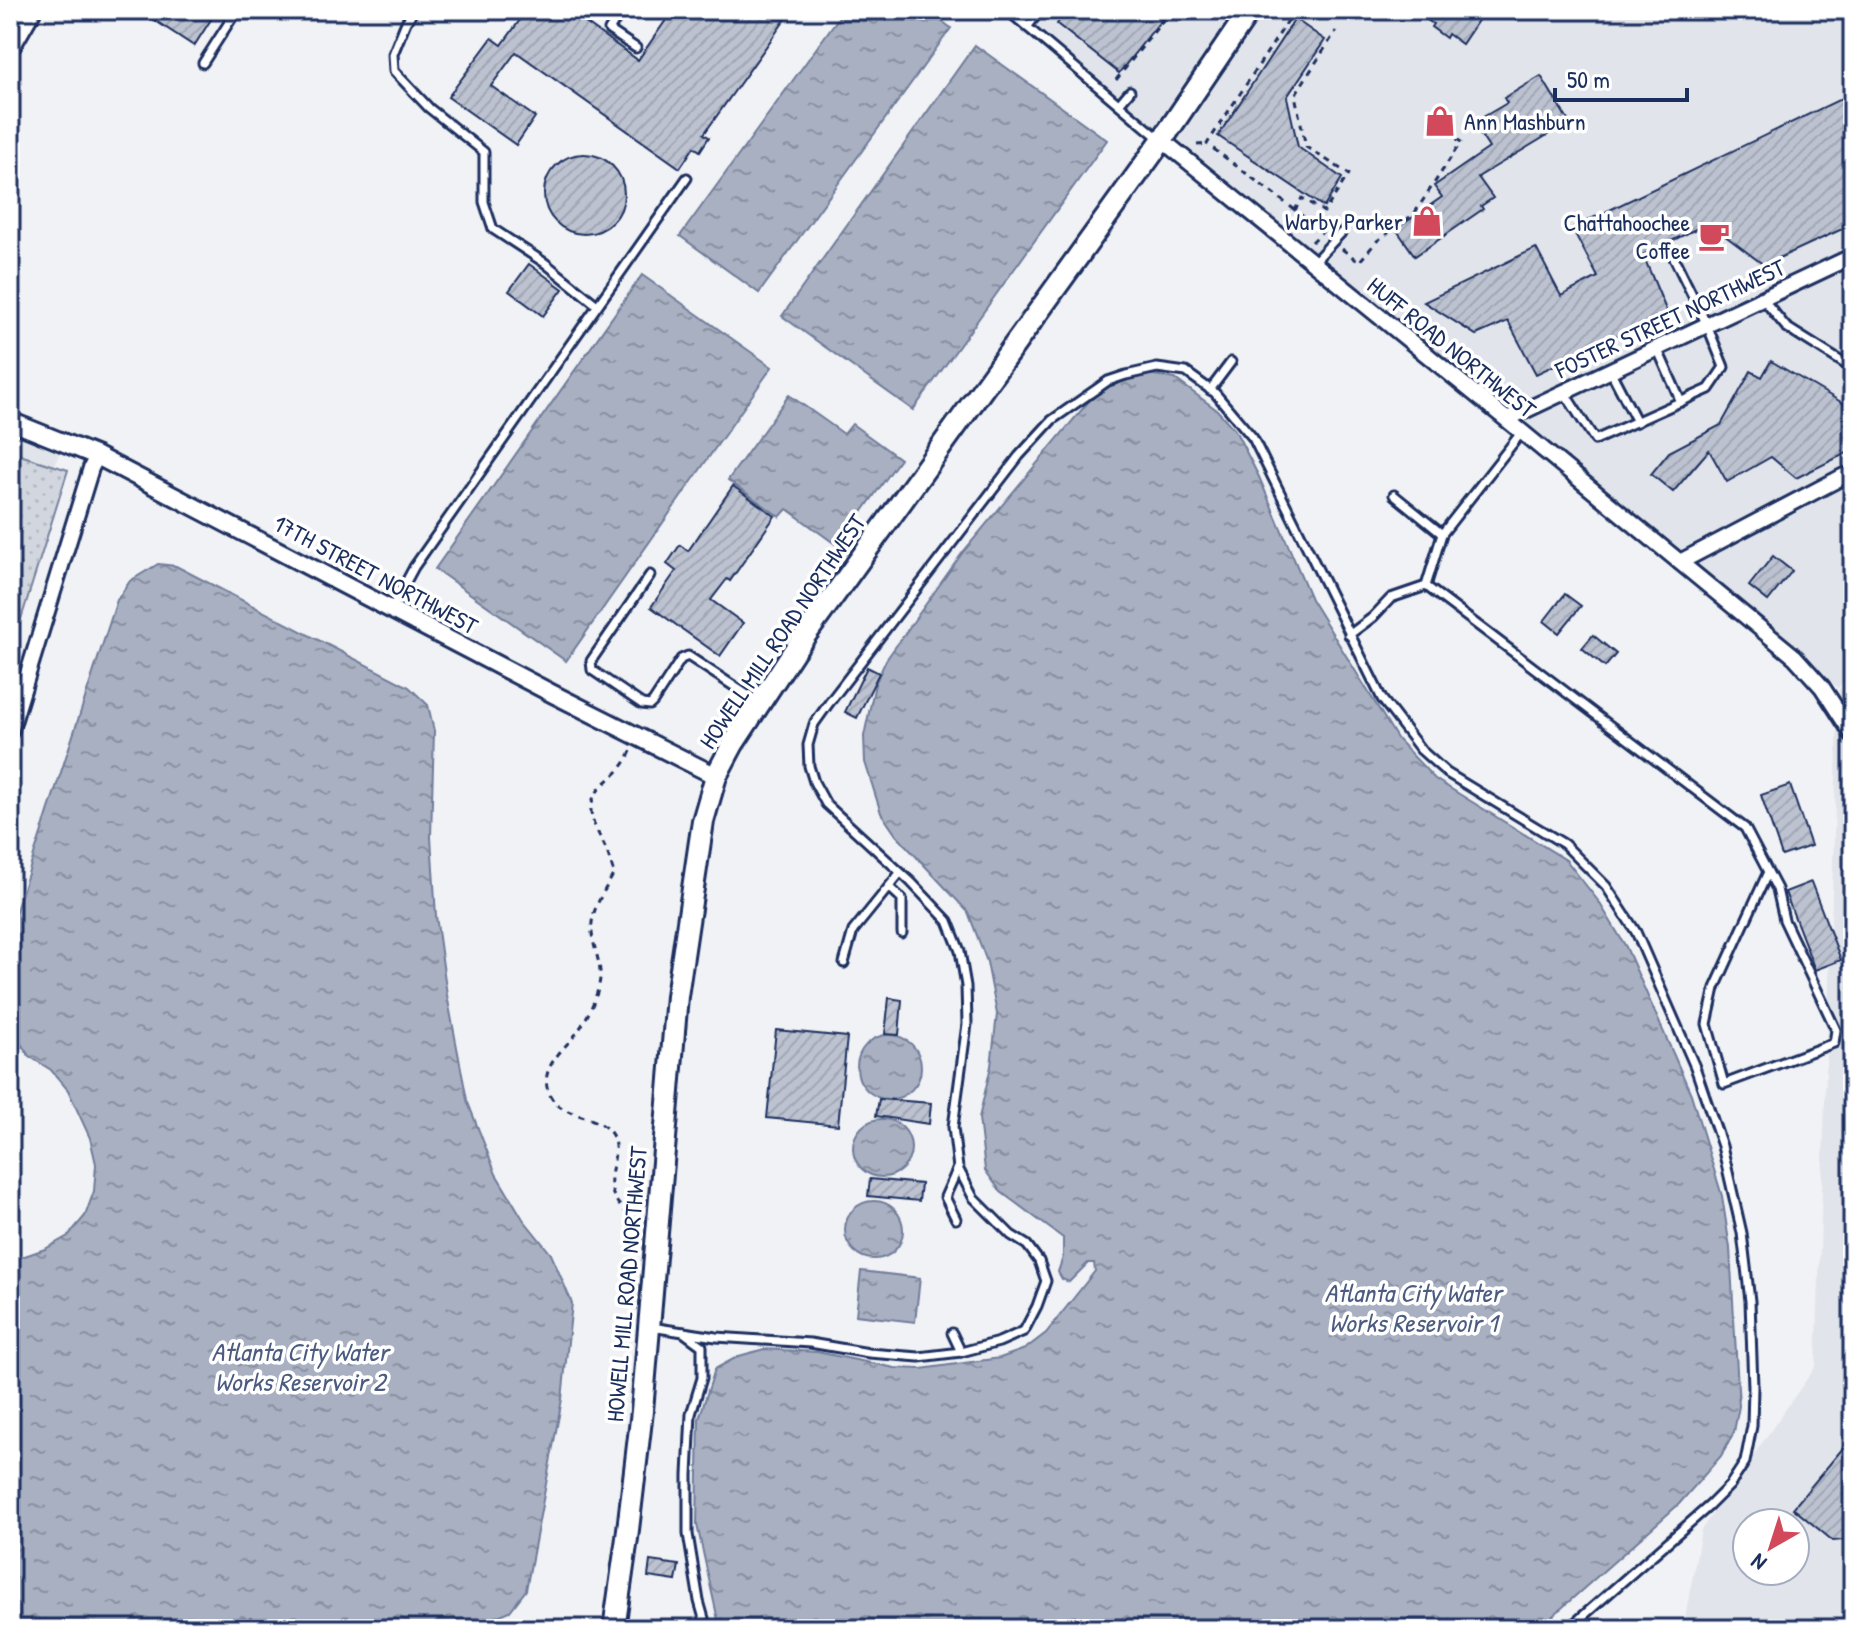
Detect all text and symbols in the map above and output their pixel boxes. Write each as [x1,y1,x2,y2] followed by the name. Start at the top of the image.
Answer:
[1555,52,1687,102] scale bar
[1567,63,1610,95] text: 50 m
[1423,104,1457,138] shop icon: Ann Mashburn
[1464,105,1586,137] place label: Ann Mashburn
[1410,204,1444,238] shop icon: Warby Parker
[1285,205,1403,237] place label: Warby Parker
[1564,206,1690,266] place label: Chattahoochee Coffee
[1697,219,1731,253] cafe icon: Chattahoochee Coffee
[1549,250,1791,386] street label: FOSTER STREET NORTHWEST
[1361,269,1543,425] street label: HUFF ROAD NORTHWEST
[268,507,484,642] street label: 17TH STREET NORTHWEST
[691,507,873,755] street label: HOWELL MILL ROAD NORTHWEST
[598,1144,654,1423] street label: HOWELL MILL ROAD NORTHWEST
[1324,1275,1505,1340] water label: Atlanta City Water Works Reservoir 1
[211,1334,392,1399] water label: Atlanta City Water Works Reservoir 2
[1731,1507,1811,1587] north arrow
[1744,1547,1772,1578] text: N

